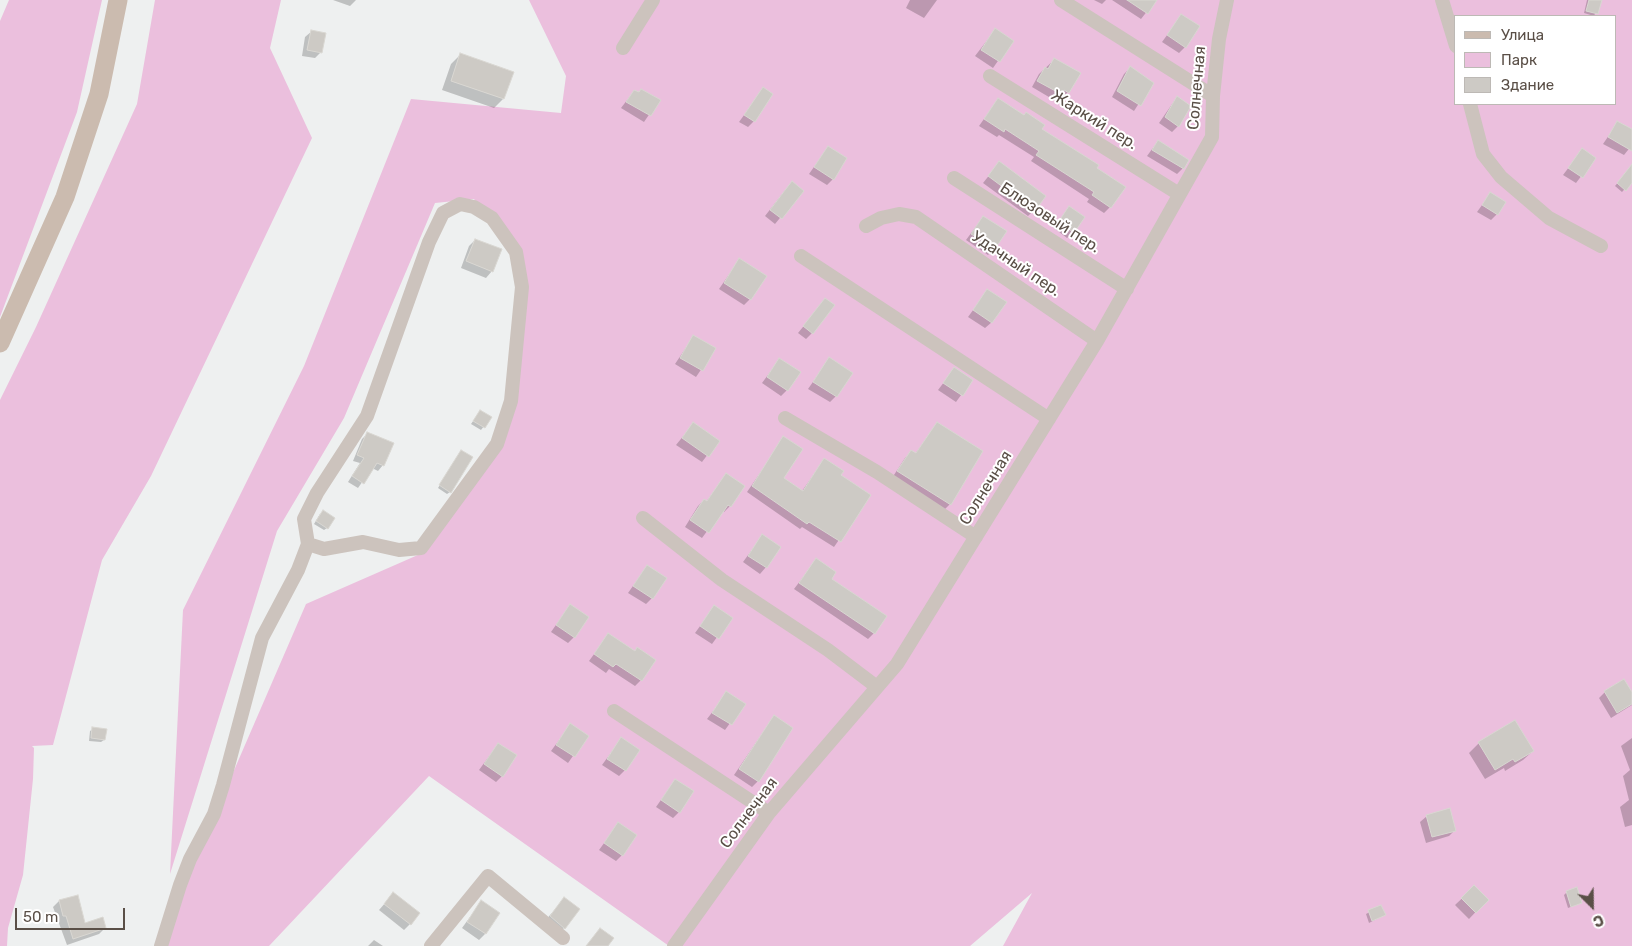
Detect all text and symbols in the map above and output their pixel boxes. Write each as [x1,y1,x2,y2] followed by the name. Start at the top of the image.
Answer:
[1454,15,1617,105] legend
[1501,26,1544,44] text: Улица
[1184,45,1210,131] street label: Солнечная
[1501,51,1537,69] text: Парк
[1501,76,1554,94] text: Здание
[1047,86,1141,154] street label: Жаркий пер.
[996,179,1104,257] street label: Блюзовый пер.
[968,227,1064,301] street label: Удачный пер.
[956,447,1016,529] street label: Солнечная
[716,774,782,852] street label: Солнечная
[1567,881,1617,931] north arrow
[18,898,128,930] scale bar
[23,908,58,926] text: 50 m
[1590,911,1606,930] text: С

